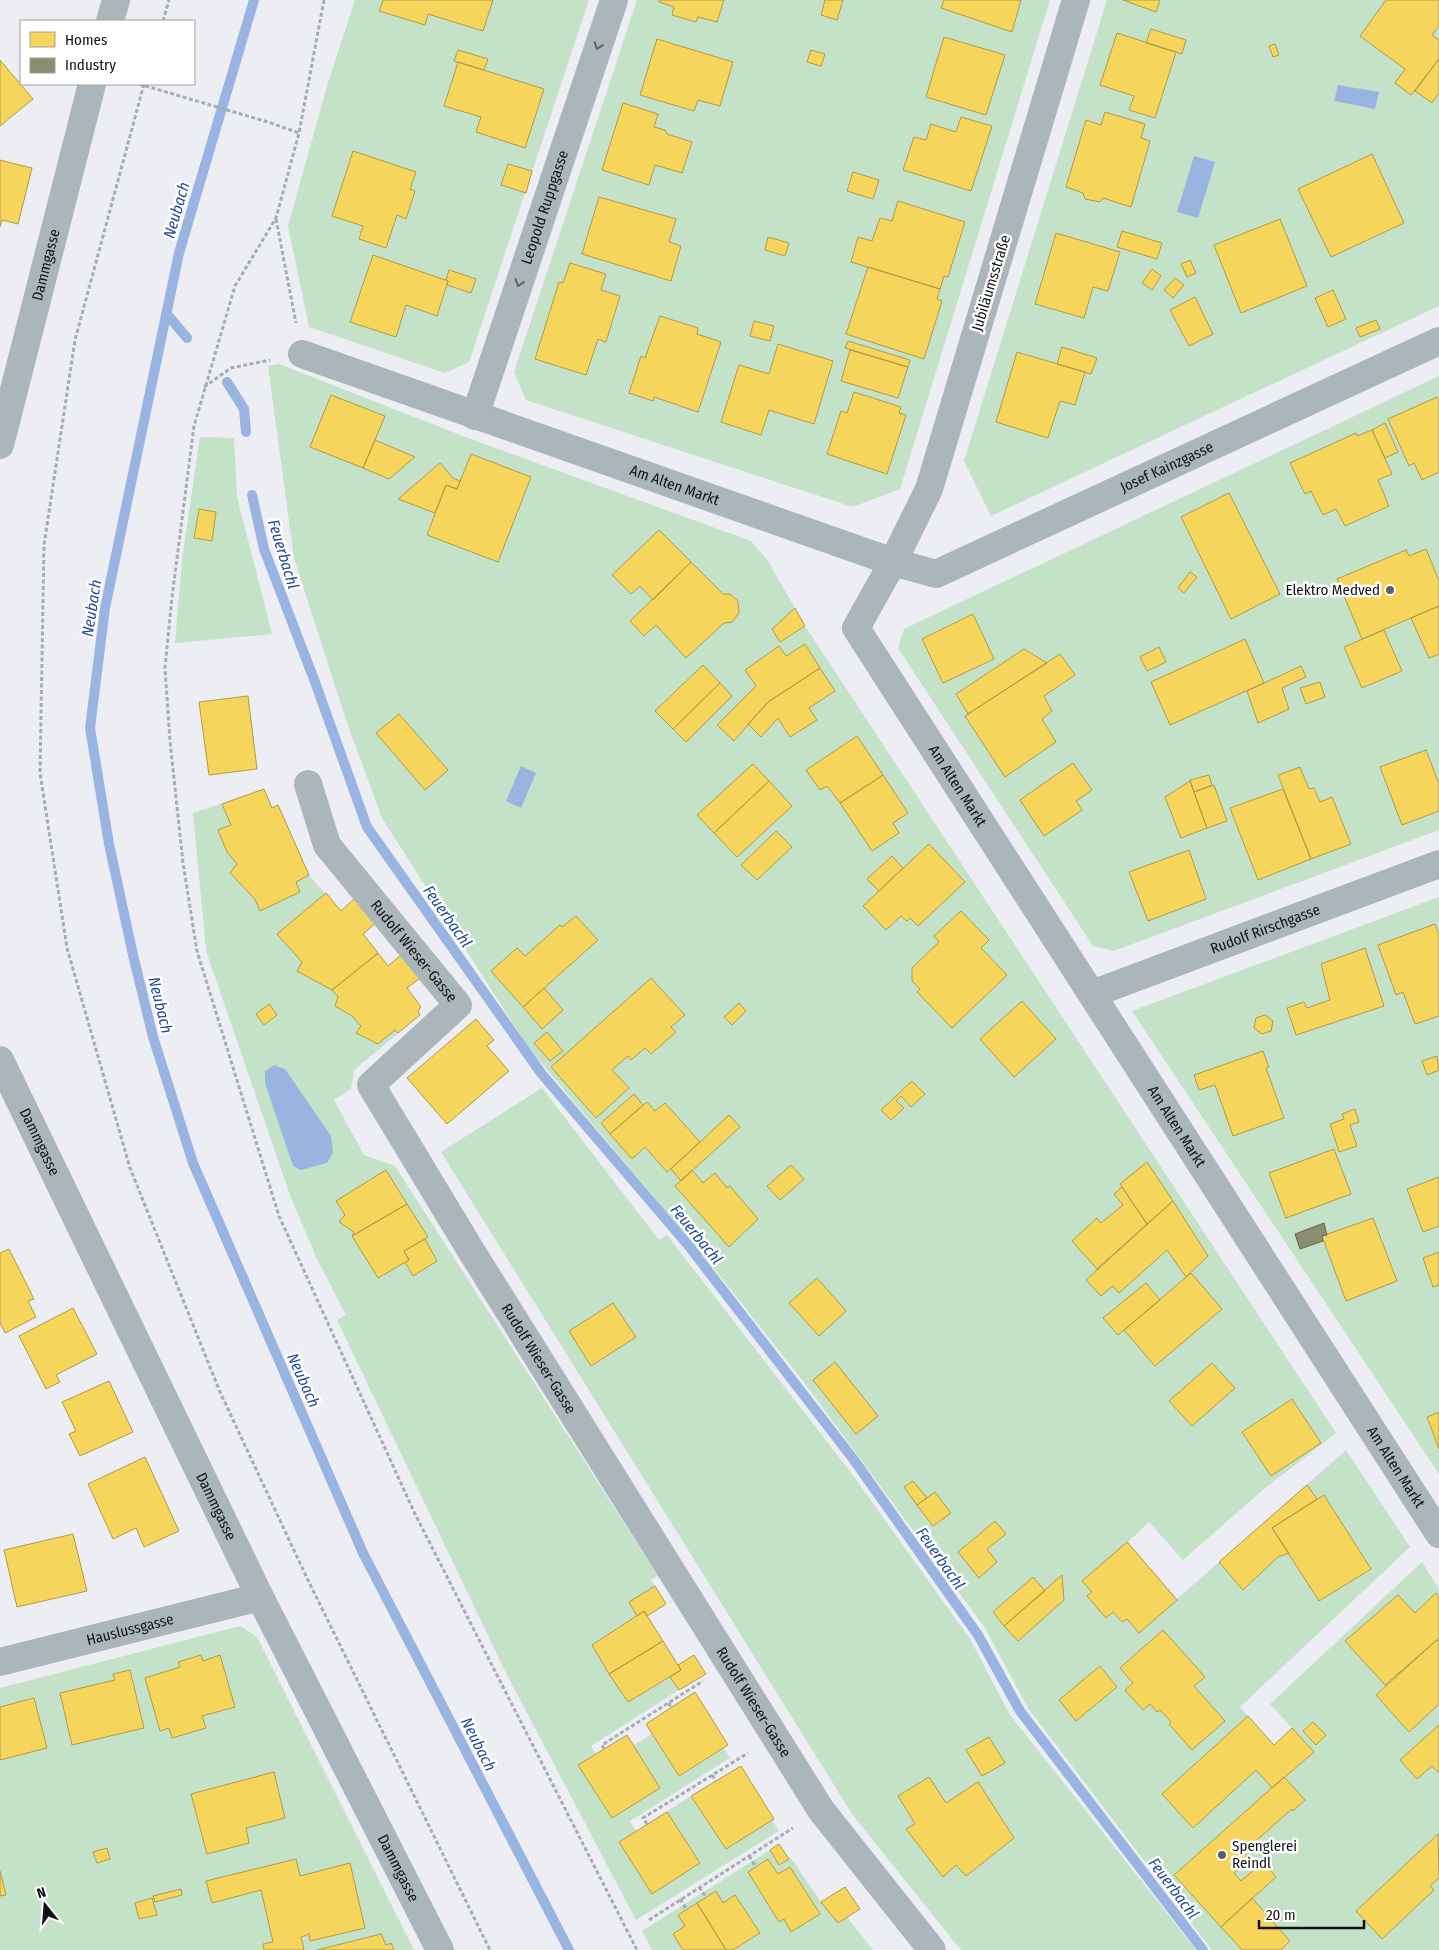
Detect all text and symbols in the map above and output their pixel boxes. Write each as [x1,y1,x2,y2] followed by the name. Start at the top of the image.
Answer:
[20,20,195,85] legend
[65,31,107,49] text: Homes
[594,42,604,50] one-way arrow
[65,56,116,74] text: Industry
[517,148,572,267] street label: Leopold Ruppgasse
[159,180,194,240] water label: Neubach
[28,227,64,302] street label: Dammgasse
[968,233,1014,333] street label: Jubiläumsstraße
[515,279,525,287] one-way arrow
[1117,438,1216,496] street label: Josef Kainzgasse
[627,461,722,509] street label: Am Alten Markt
[264,517,303,591] water label: Feuerbachl
[78,578,105,638] water label: Neubach
[1285,581,1380,599] place label: Elektro Medved
[1384,584,1396,596] marker: Elektro Medved
[925,742,991,830] street label: Am Alten Markt
[419,882,476,951] water label: Feuerbachl
[367,896,461,1006] street label: Rudolf Wieser-Gasse
[1208,900,1323,958] street label: Rudolf Rirschgasse
[144,975,177,1035] water label: Neubach
[1144,1082,1210,1171] street label: Am Alten Markt
[16,1105,64,1179] street label: Dammgasse
[667,1201,727,1268] water label: Feuerbachl
[498,1300,580,1417] street label: Rudolf Wieser-Gasse
[283,1350,324,1410] water label: Neubach
[1363,1423,1429,1511] street label: Am Alten Markt
[192,1470,240,1543] street label: Dammgasse
[912,1524,969,1593] water label: Feuerbachl
[84,1610,176,1649] street label: Hauslussgasse
[712,1644,795,1761] street label: Rudolf Wieser-Gasse
[457,1714,500,1774] water label: Neubach
[374,1831,423,1905] street label: Dammgasse
[1232,1837,1297,1872] place label: Spenglerei Reindl
[1216,1849,1228,1861] marker: Spenglerei Reindl
[1144,1854,1203,1923] water label: Feuerbachl
[20,1880,70,1930] north arrow
[35,1884,48,1902] text: N
[1259,1898,1364,1930] scale bar
[1266,1906,1296,1924] text: 20 m

